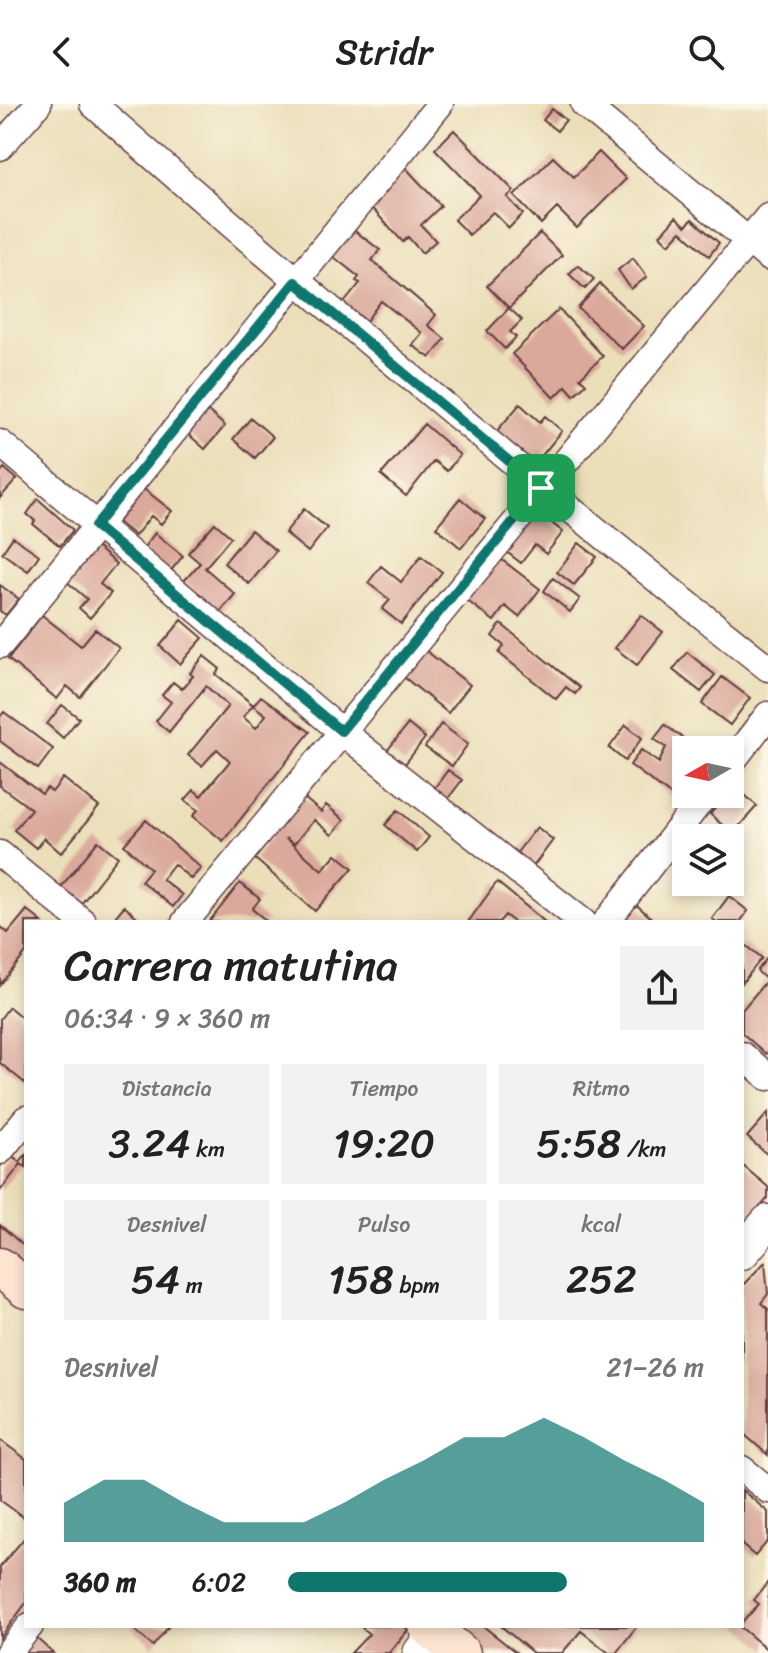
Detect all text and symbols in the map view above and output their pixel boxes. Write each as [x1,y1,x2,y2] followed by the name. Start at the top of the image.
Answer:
[336,20,432,84] text: Stridr
[40,30,84,74] icon: back
[684,30,728,74] icon: search
[507,454,575,522] pin
[519,466,563,510] icon: arrive
[672,736,744,808] north arrow
[672,736,744,896] map controls
[672,824,744,896] button: layers
[64,926,398,1004] text: Carrera matutina
[620,946,704,1030] button: share
[64,995,270,1041] text: 06:34 · 9 × 360 m
[122,1069,212,1108] text: Distancia
[349,1069,419,1108] text: Tiempo
[573,1069,630,1108] text: Ritmo
[108,1108,191,1179] text: 3.24
[333,1108,435,1179] text: 19:20
[536,1108,621,1179] text: 5:58
[191,1130,225,1169] text: km
[621,1130,666,1169] text: /km
[127,1205,206,1244] text: Desnivel
[358,1205,410,1244] text: Pulso
[581,1205,621,1244] text: kcal
[131,1244,180,1315] text: 54
[328,1244,394,1315] text: 158
[566,1244,637,1315] text: 252
[180,1266,203,1305] text: m
[394,1266,440,1305] text: bpm
[64,1344,158,1390] text: Desnivel
[607,1344,704,1390] text: 21–26 m
[64,1559,136,1605] text: 360 m
[192,1559,246,1605] text: 6:02

